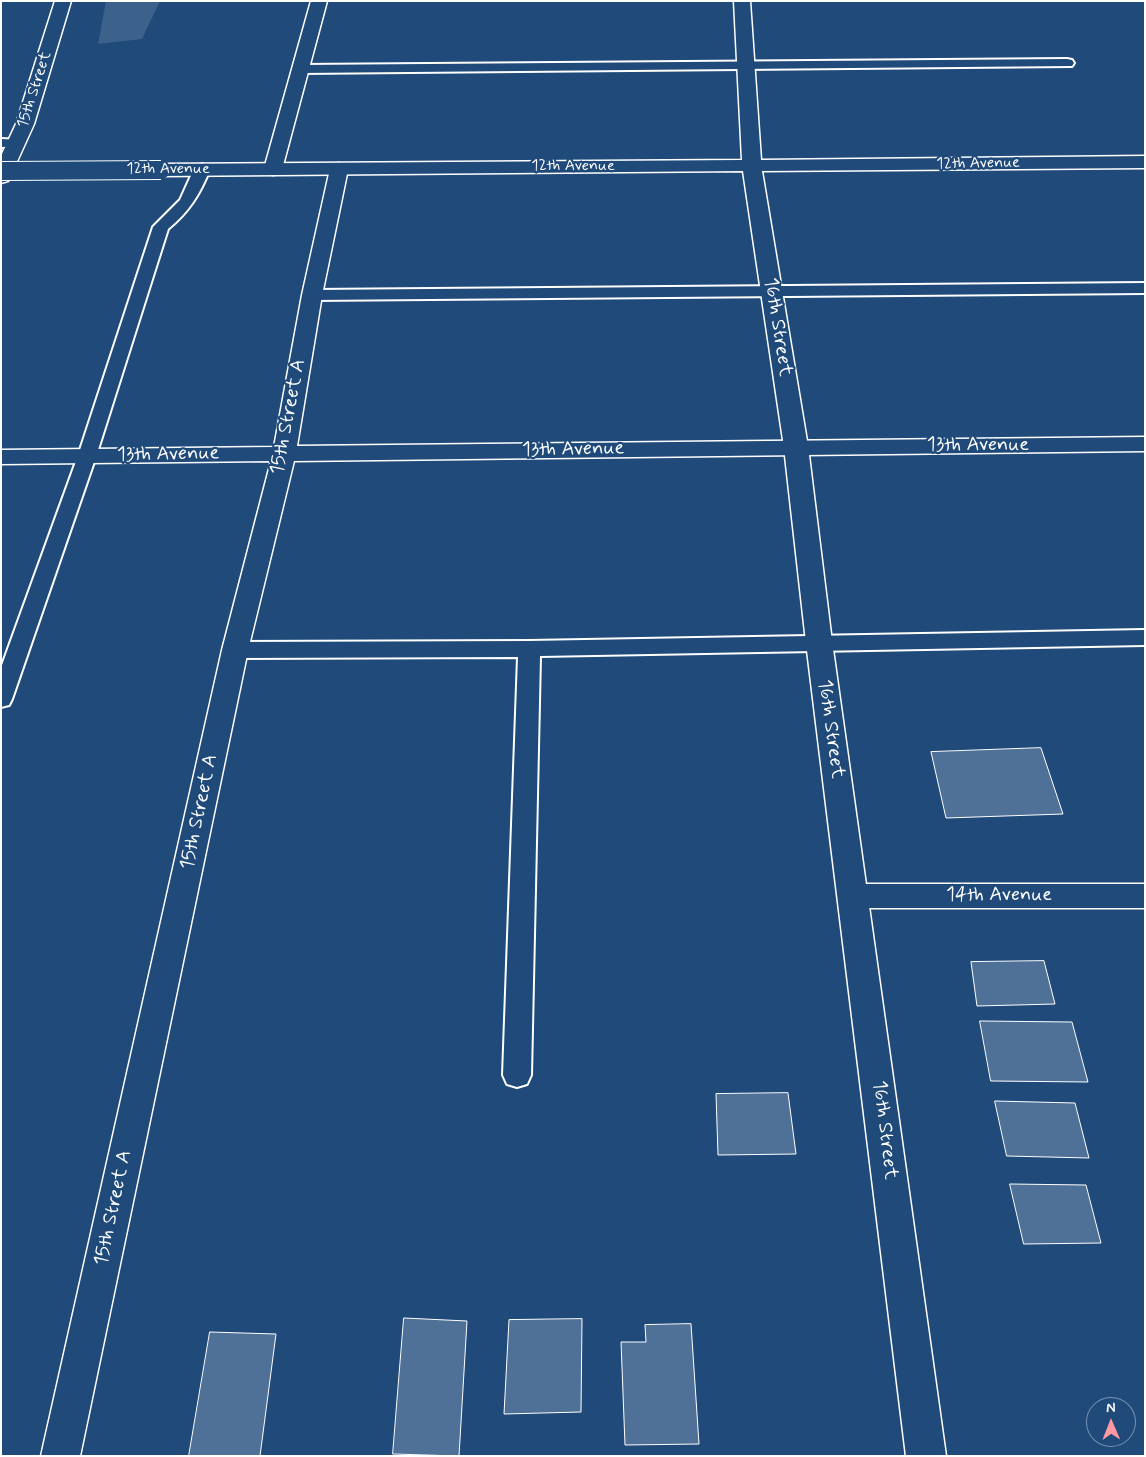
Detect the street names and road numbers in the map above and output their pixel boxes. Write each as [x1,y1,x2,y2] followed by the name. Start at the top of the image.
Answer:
[14,49,56,131] street label: 15th Street
[936,154,1020,174] street label: 12th Avenue
[531,157,615,177] street label: 12th Avenue
[126,160,210,180] street label: 12th Avenue
[757,276,797,378] street label: 16th Street
[266,357,312,477] street label: 15th Street A
[927,434,1029,458] street label: 13th Avenue
[522,437,624,463] street label: 13th Avenue
[117,442,219,468] street label: 13th Avenue
[811,678,849,780] street label: 16th Street
[176,752,224,872] street label: 15th Street A
[946,884,1052,908] street label: 14th Avenue
[866,1079,902,1181] street label: 16th Street
[90,1148,138,1268] street label: 15th Street A

